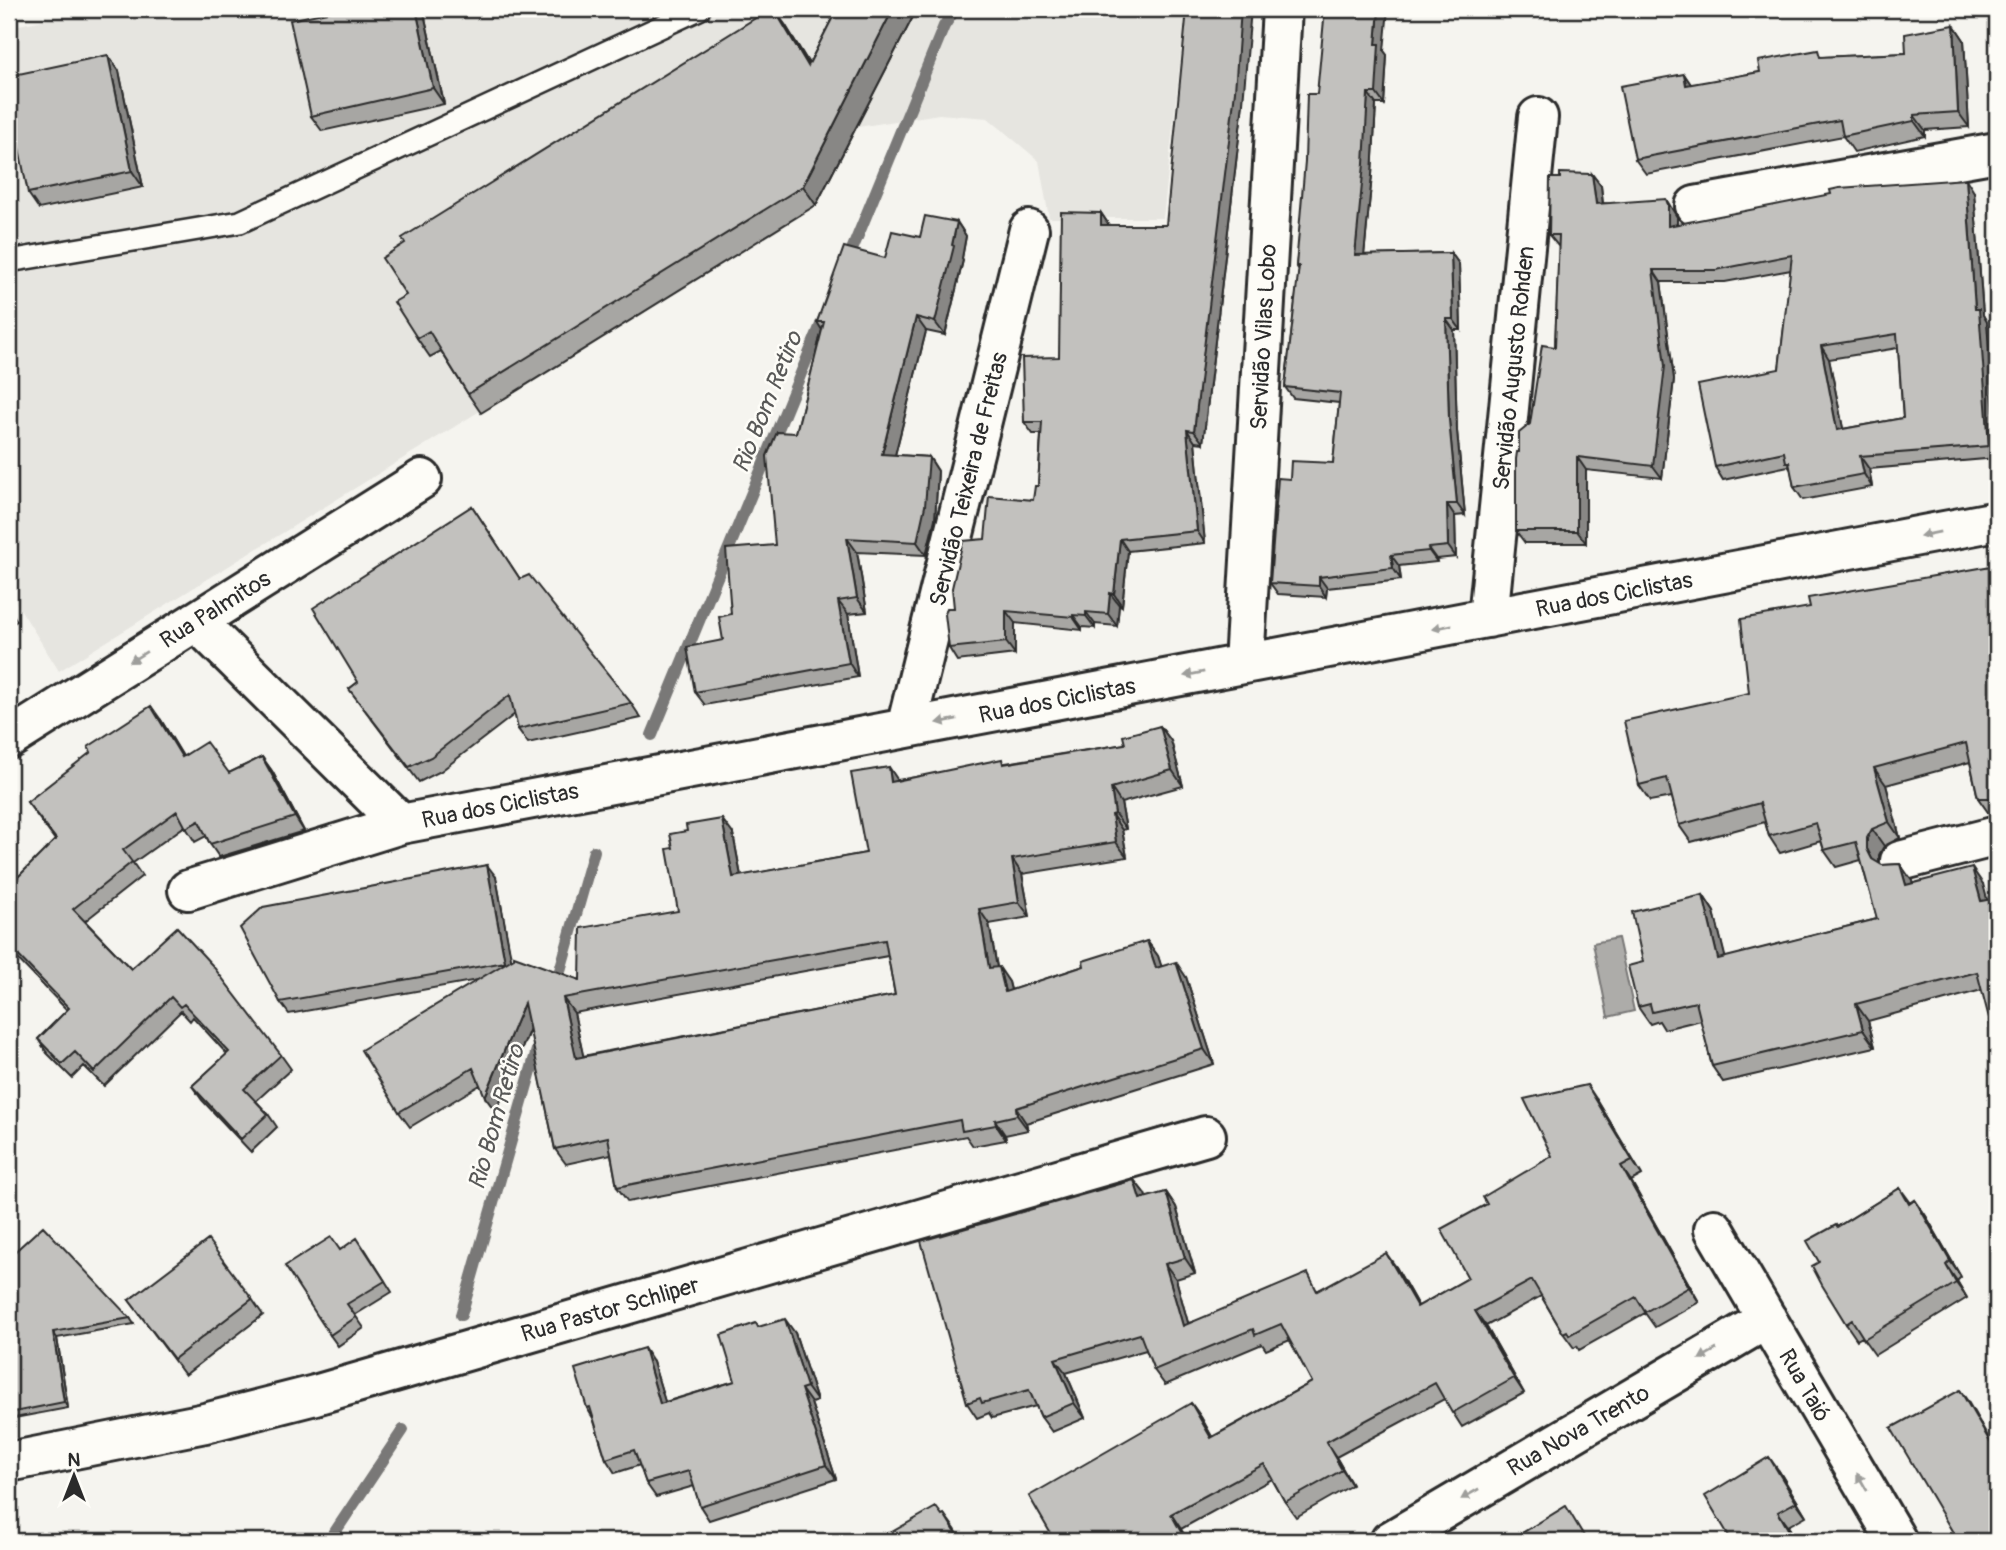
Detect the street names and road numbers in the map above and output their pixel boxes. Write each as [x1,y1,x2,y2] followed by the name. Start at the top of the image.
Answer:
[1244,243,1283,431] street label: Servidão Vilas Lobo
[1486,245,1541,492] street label: Servidão Augusto Rohden
[923,349,1014,609] street label: Servidão Teixeira de Freitas
[155,564,276,655] street label: Rua Palmitos
[1533,565,1695,624] street label: Rua dos Ciclistas
[976,671,1138,730] street label: Rua dos Ciclistas
[419,776,581,835] street label: Rua dos Ciclistas
[518,1270,703,1349] street label: Rua Pastor Schliper
[1772,1344,1837,1427] street label: Rua Taió
[1502,1378,1655,1483] street label: Rua Nova Trento

